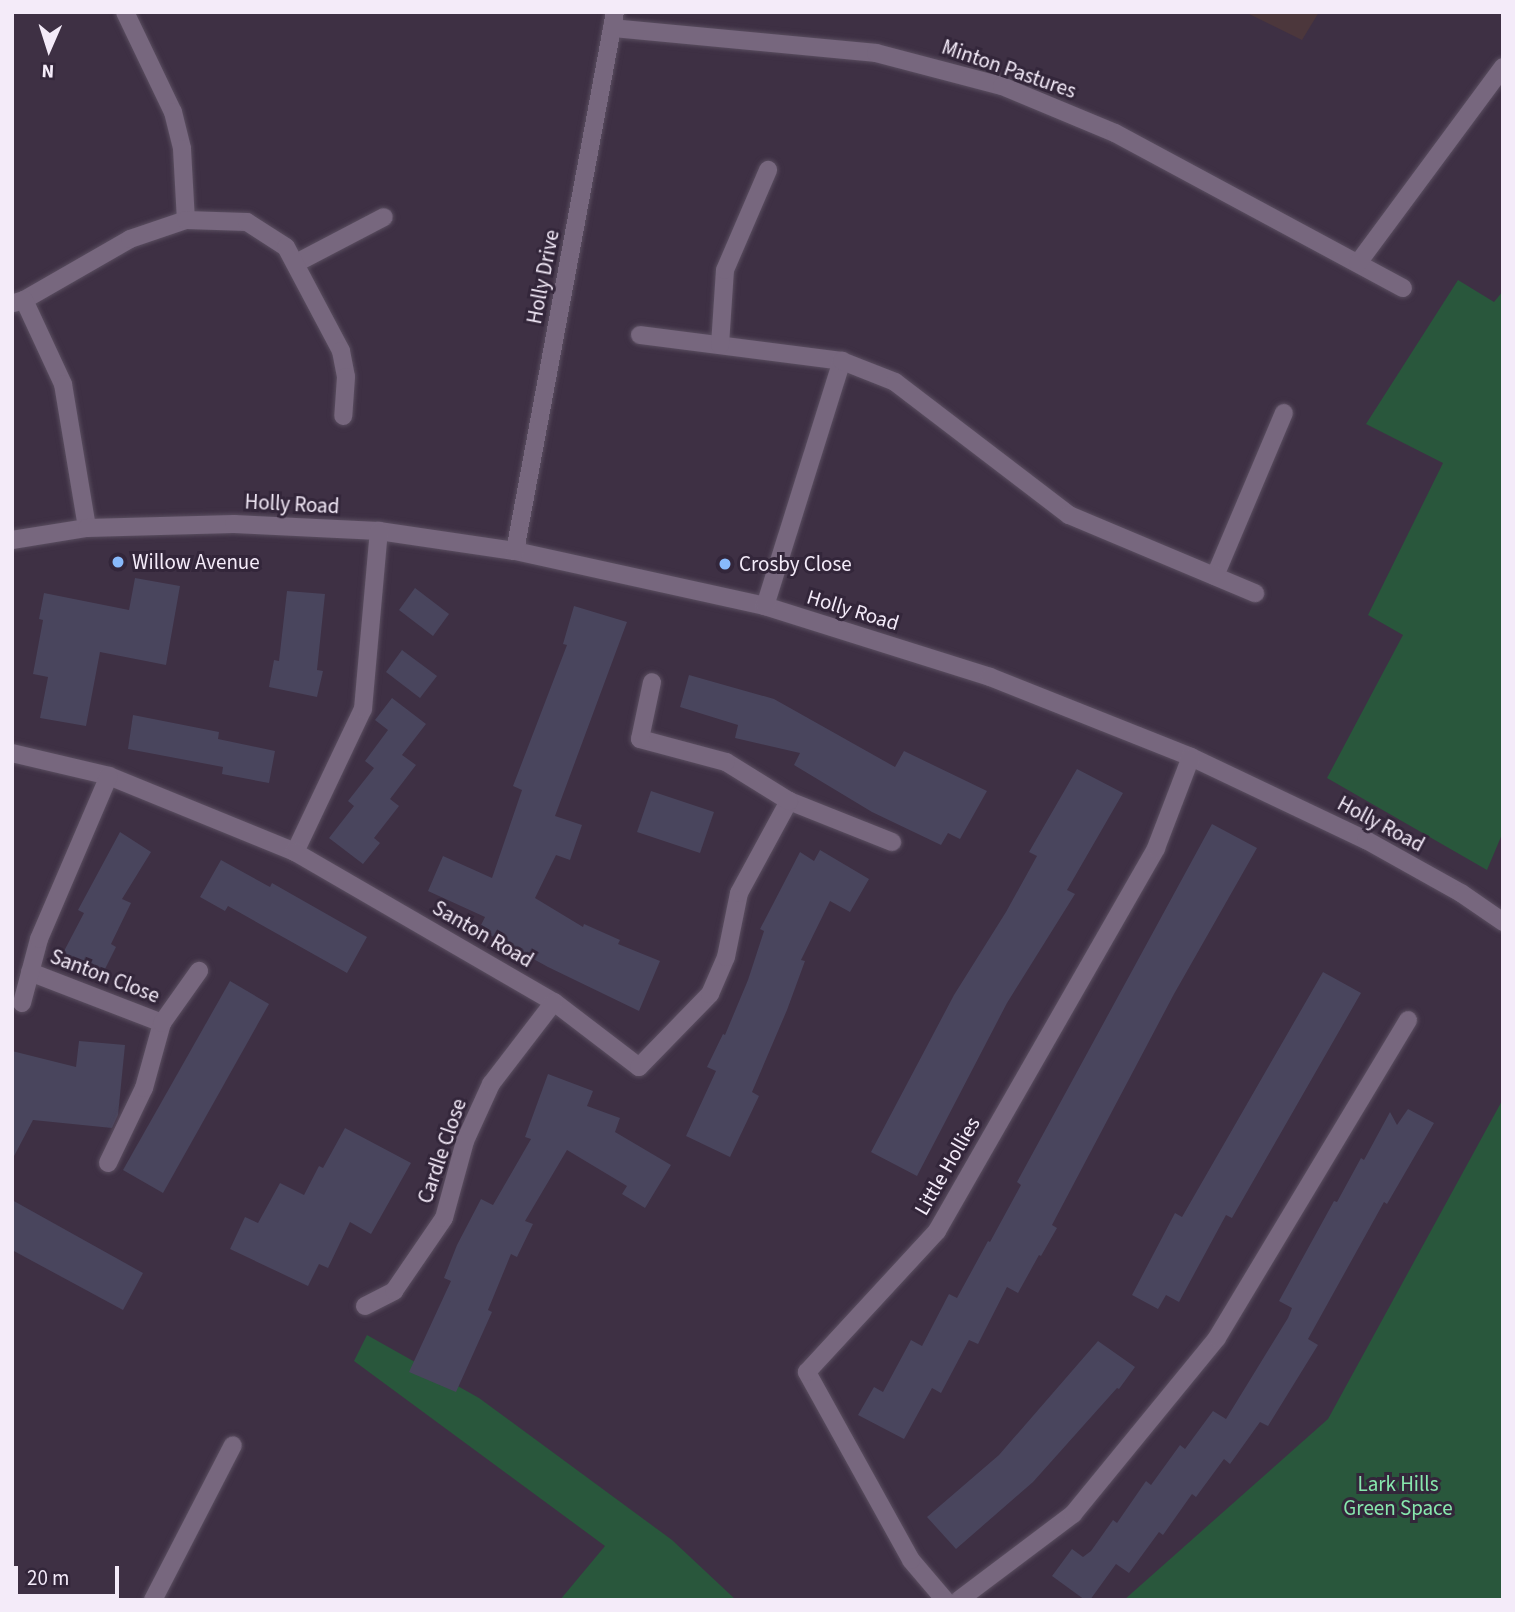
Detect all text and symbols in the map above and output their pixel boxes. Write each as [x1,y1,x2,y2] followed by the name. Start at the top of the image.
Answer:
[14,14,84,84] north arrow
[938,34,1080,104] street label: Minton Pastures
[41,57,55,84] text: N
[522,228,564,326] street label: Holly Drive
[244,489,340,519] street label: Holly Road
[132,549,260,575] place label: Willow Avenue
[739,551,852,577] place label: Crosby Close
[110,554,126,570] marker: Willow Avenue
[717,556,733,572] marker: Crosby Close
[804,584,902,636] street label: Holly Road
[1333,791,1429,857] street label: Holly Road
[428,895,538,973] street label: Santon Road
[47,944,163,1008] street label: Santon Close
[412,1095,472,1207] street label: Cardle Close
[909,1112,985,1220] street label: Little Hollies
[1343,1471,1453,1521] park label: Lark Hills Green Space
[18,1552,122,1596] scale bar
[27,1563,69,1593] text: 20 m

